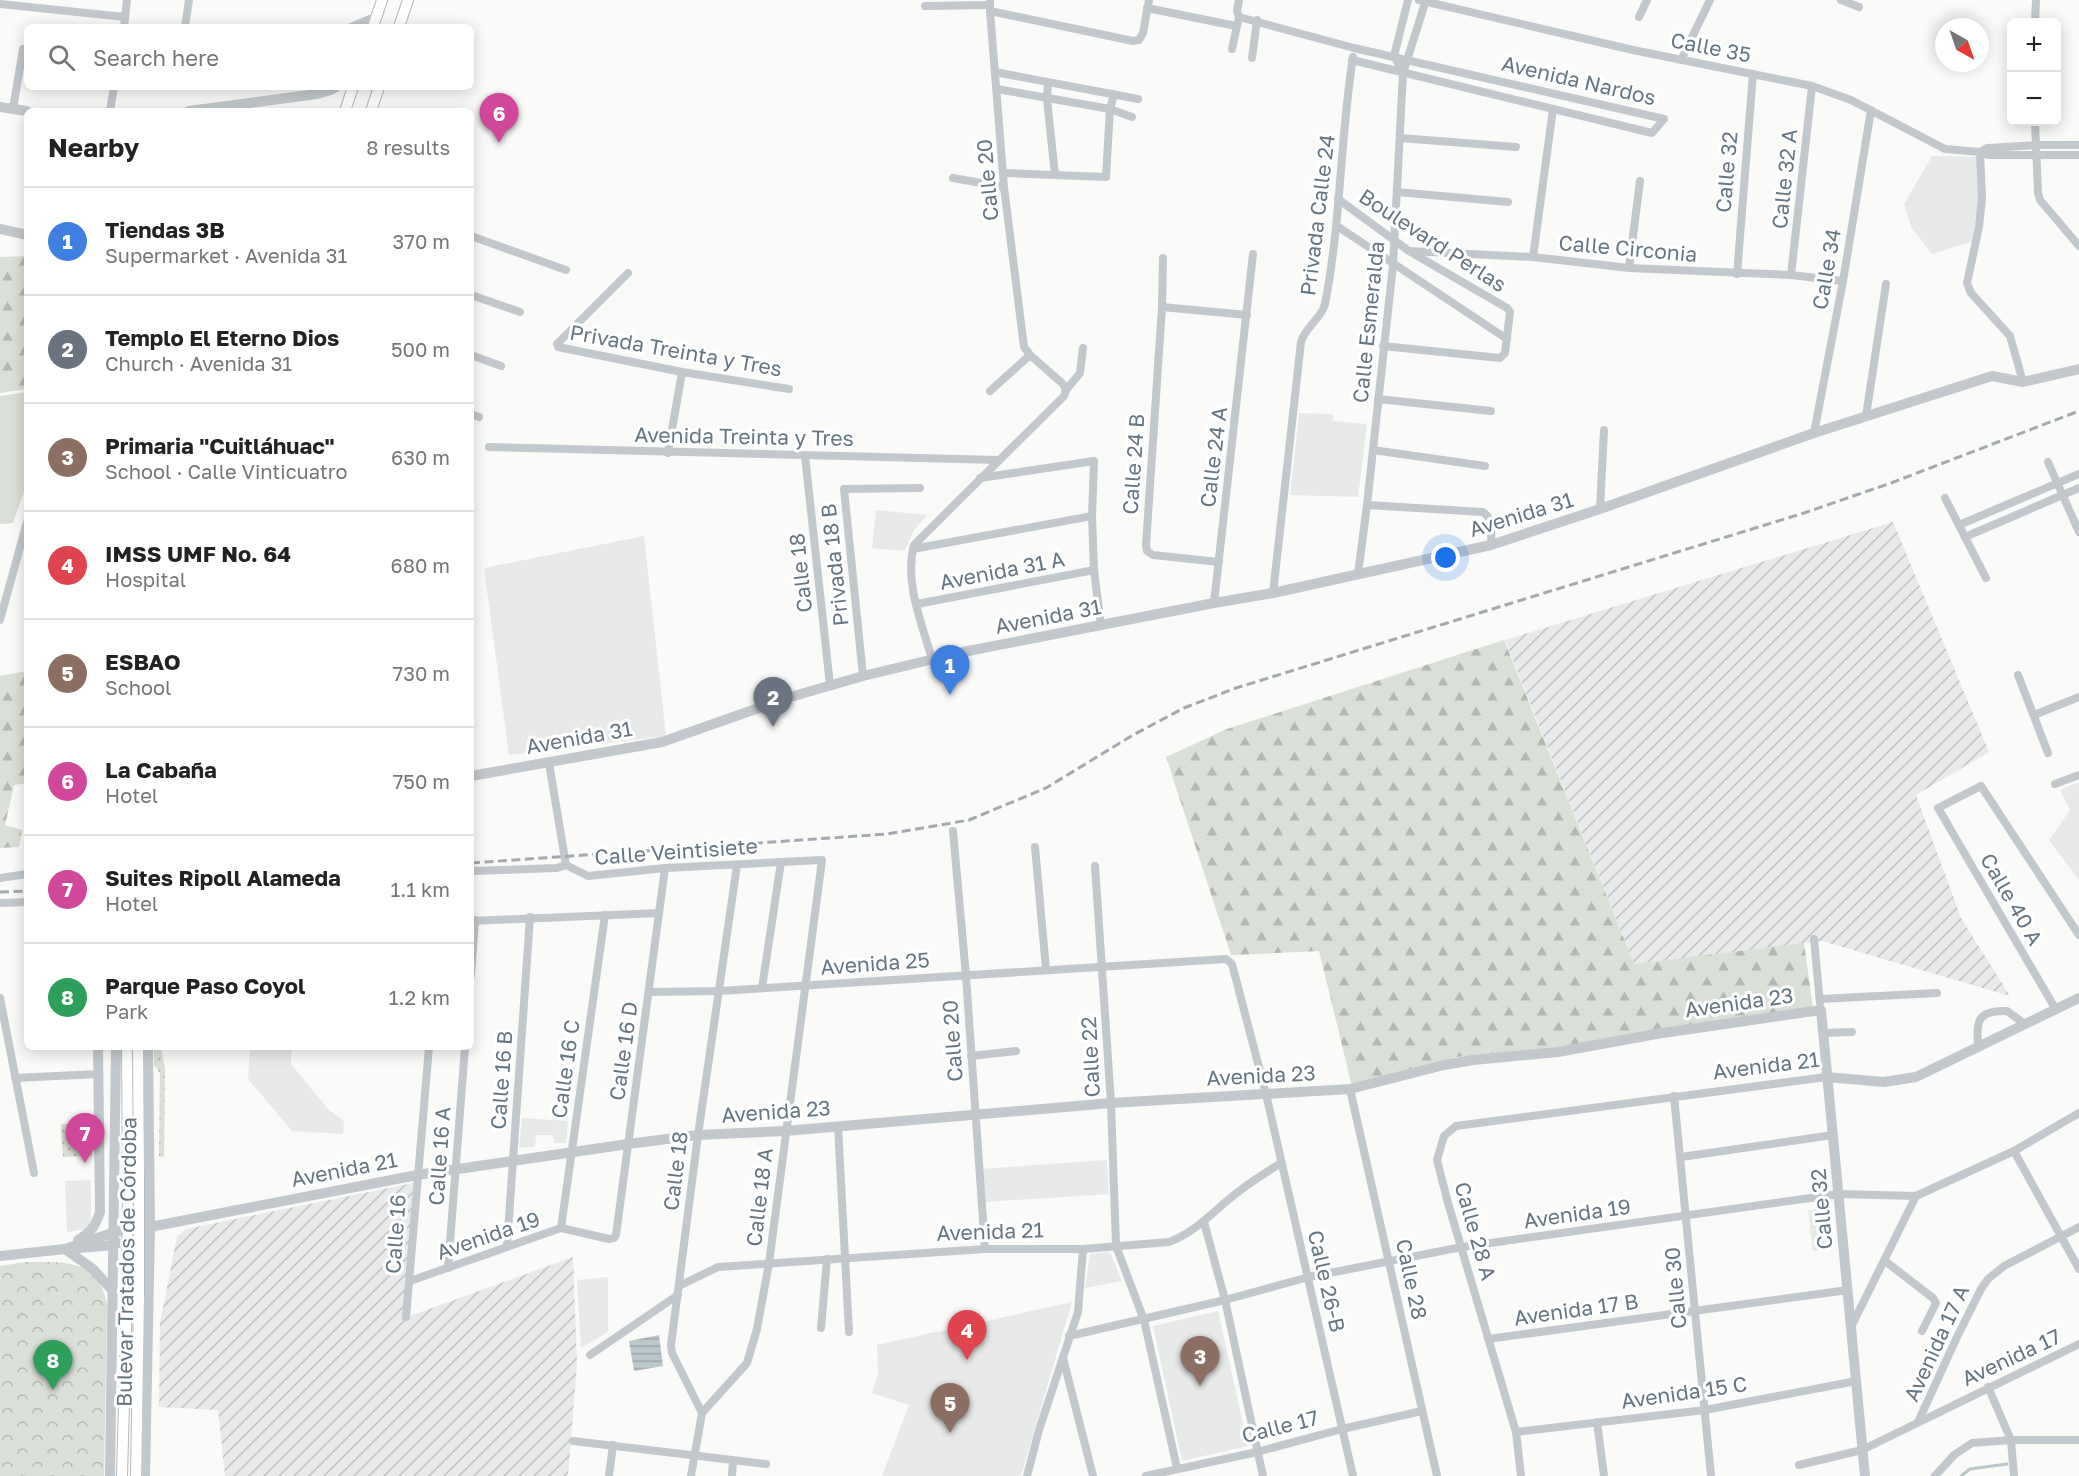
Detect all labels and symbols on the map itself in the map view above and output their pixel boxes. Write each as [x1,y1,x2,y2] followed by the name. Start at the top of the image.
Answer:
[1935,18,1989,72] north arrow
[1669,26,1753,68] street label: Calle 35
[1499,50,1659,110] street label: Avenida Nardos
[480,94,518,143] pin: 6
[1766,128,1802,230] street label: Calle 32 A
[1710,130,1742,214] street label: Calle 32
[1294,133,1340,297] street label: Privada Calle 24
[970,138,1004,222] street label: Calle 20
[1354,183,1512,297] street label: Boulevard Perlas
[1806,226,1846,312] street label: Calle 34
[1558,229,1698,267] street label: Calle Circonia
[1347,240,1389,404] street label: Calle Esmeralda
[568,319,784,381] street label: Privada Treinta y Tres
[1194,405,1232,509] street label: Calle 24 A
[1117,413,1149,515] street label: Calle 24 B
[634,421,854,451] street label: Avenida Treinta y Tres
[1466,486,1576,542] street label: Avenida 31
[815,503,853,627] street label: Privada 18 B
[783,532,817,614] street label: Calle 18
[1431,543,1460,572] your location
[937,545,1067,595] street label: Avenida 31 A
[993,593,1103,639] street label: Avenida 31
[930,646,970,695] pin: 1
[754,678,792,727] pin: 2
[524,715,634,759] street label: Avenida 31
[593,832,759,870] street label: Calle Veintisiete
[1975,848,2049,950] street label: Calle 40 A
[820,946,930,980] street label: Avenida 25
[1683,982,1795,1022] street label: Avenida 23
[936,999,968,1083] street label: Calle 20
[603,1000,643,1102] street label: Calle 16 D
[1075,1016,1105,1098] street label: Calle 22
[545,1018,585,1120] street label: Calle 16 C
[485,1030,517,1130] street label: Calle 16 B
[1711,1046,1821,1084] street label: Avenida 21
[1206,1059,1316,1091] street label: Avenida 23
[721,1094,831,1128] street label: Avenida 23
[423,1106,455,1206] street label: Calle 16 A
[66,1114,104,1163] pin: 7
[110,1117,142,1407] street label: Bulevar Tratados de Córdoba
[657,1130,693,1212] street label: Calle 18
[289,1146,399,1192] street label: Avenida 21
[740,1146,778,1248] street label: Calle 18 A
[1805,1167,1837,1251] street label: Calle 32
[1450,1179,1502,1283] street label: Calle 28 A
[379,1193,411,1275] street label: Calle 16
[1522,1193,1632,1233] street label: Avenida 19
[433,1205,543,1265] street label: Avenida 19
[936,1216,1044,1246] street label: Avenida 21
[1303,1228,1351,1334] street label: Calle 26-B
[1391,1236,1433,1322] street label: Calle 28
[1658,1246,1692,1330] street label: Calle 30
[1898,1281,1974,1405] street label: Avenida 17 A
[1512,1287,1640,1331] street label: Avenida 17 B
[948,1310,986,1360] pin: 4
[1957,1323,2065,1391] street label: Avenida 17
[1180,1336,1220,1386] pin: 3
[34,1340,72,1390] pin: 8
[1619,1370,1749,1414] street label: Avenida 15 C
[930,1384,970,1433] pin: 5
[1239,1404,1321,1448] street label: Calle 17

